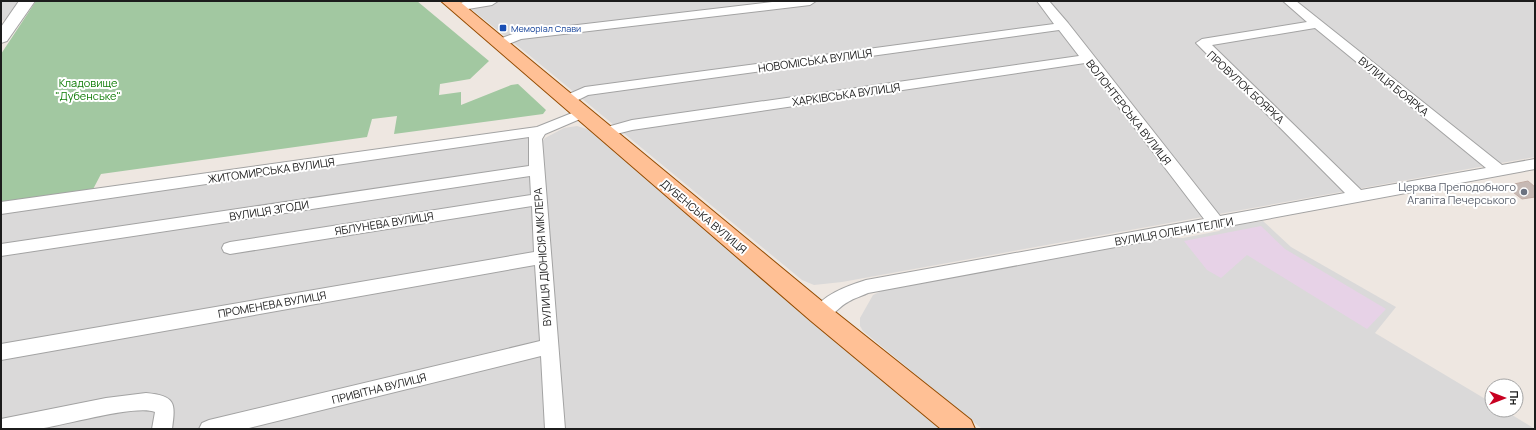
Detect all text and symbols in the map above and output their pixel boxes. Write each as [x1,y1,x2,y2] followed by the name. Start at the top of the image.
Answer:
[511,22,581,35] place label: Меморіал Слави
[498,23,508,33] marker: Меморіал Слави
[757,45,873,75] street label: НОВОМІСЬКА ВУЛИЦЯ
[1204,47,1288,127] street label: ПРОВУЛОК БОЯРКА
[1356,53,1432,119] street label: ВУЛИЦЯ БОЯРКА
[1083,56,1175,168] street label: ВОЛОНТЕРСЬКА ВУЛИЦЯ
[55,75,121,103] park label: Кладовище "Дубенське"
[791,79,901,109] street label: ХАРКІВСЬКА ВУЛИЦЯ
[207,154,336,186] street label: ЖИТОМИРСЬКА ВУЛИЦЯ
[658,175,750,257] street label: ДУБЕНСЬКА ВУЛИЦЯ
[1398,179,1516,207] place label: Церква Преподобного Агапіта Печерського
[530,187,554,327] street label: ВУЛИЦЯ ДІОНІСІЯ МІКЛЕРА
[1519,187,1529,197] marker: Церква Преподобного Агапіта Печерського
[228,196,310,224] street label: ВУЛИЦЯ ЗГОДИ
[333,208,435,238] street label: ЯБЛУНЕВА ВУЛИЦЯ
[1114,213,1234,249] street label: ВУЛИЦЯ ОЛЕНИ ТЕЛІГИ
[217,287,328,321] street label: ПРОМЕНЕВА ВУЛИЦЯ
[330,369,428,407] street label: ПРИВІТНА ВУЛИЦЯ
[1484,378,1524,418] north arrow
[1507,391,1522,406] text: Пн

